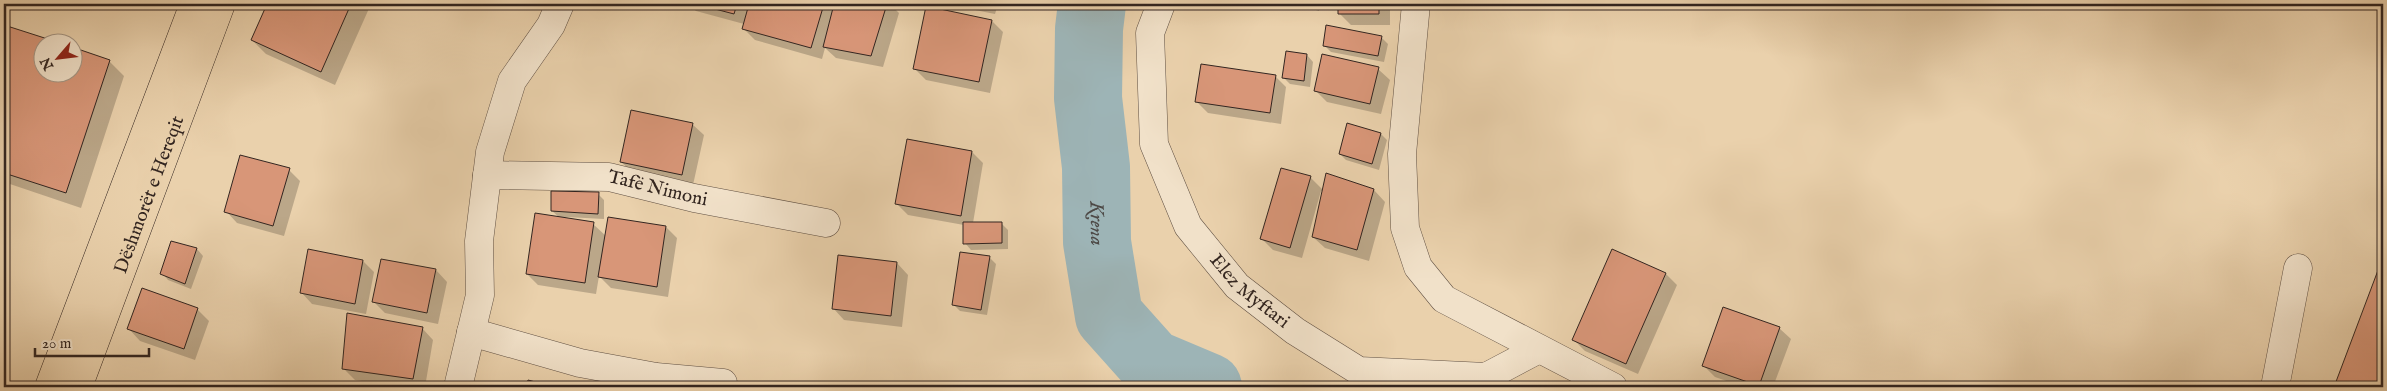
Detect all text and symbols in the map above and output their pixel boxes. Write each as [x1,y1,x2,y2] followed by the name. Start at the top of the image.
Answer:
[32,32,82,82] north arrow
[37,54,59,74] text: N
[109,112,190,277] street label: Dëshmorët e Hereqit
[605,165,709,212] street label: Tafë Nimoni
[1084,200,1110,246] water label: Krena
[1204,249,1294,334] street label: Elez Myftari
[35,326,149,358] scale bar
[42,334,72,353] text: 20 m

